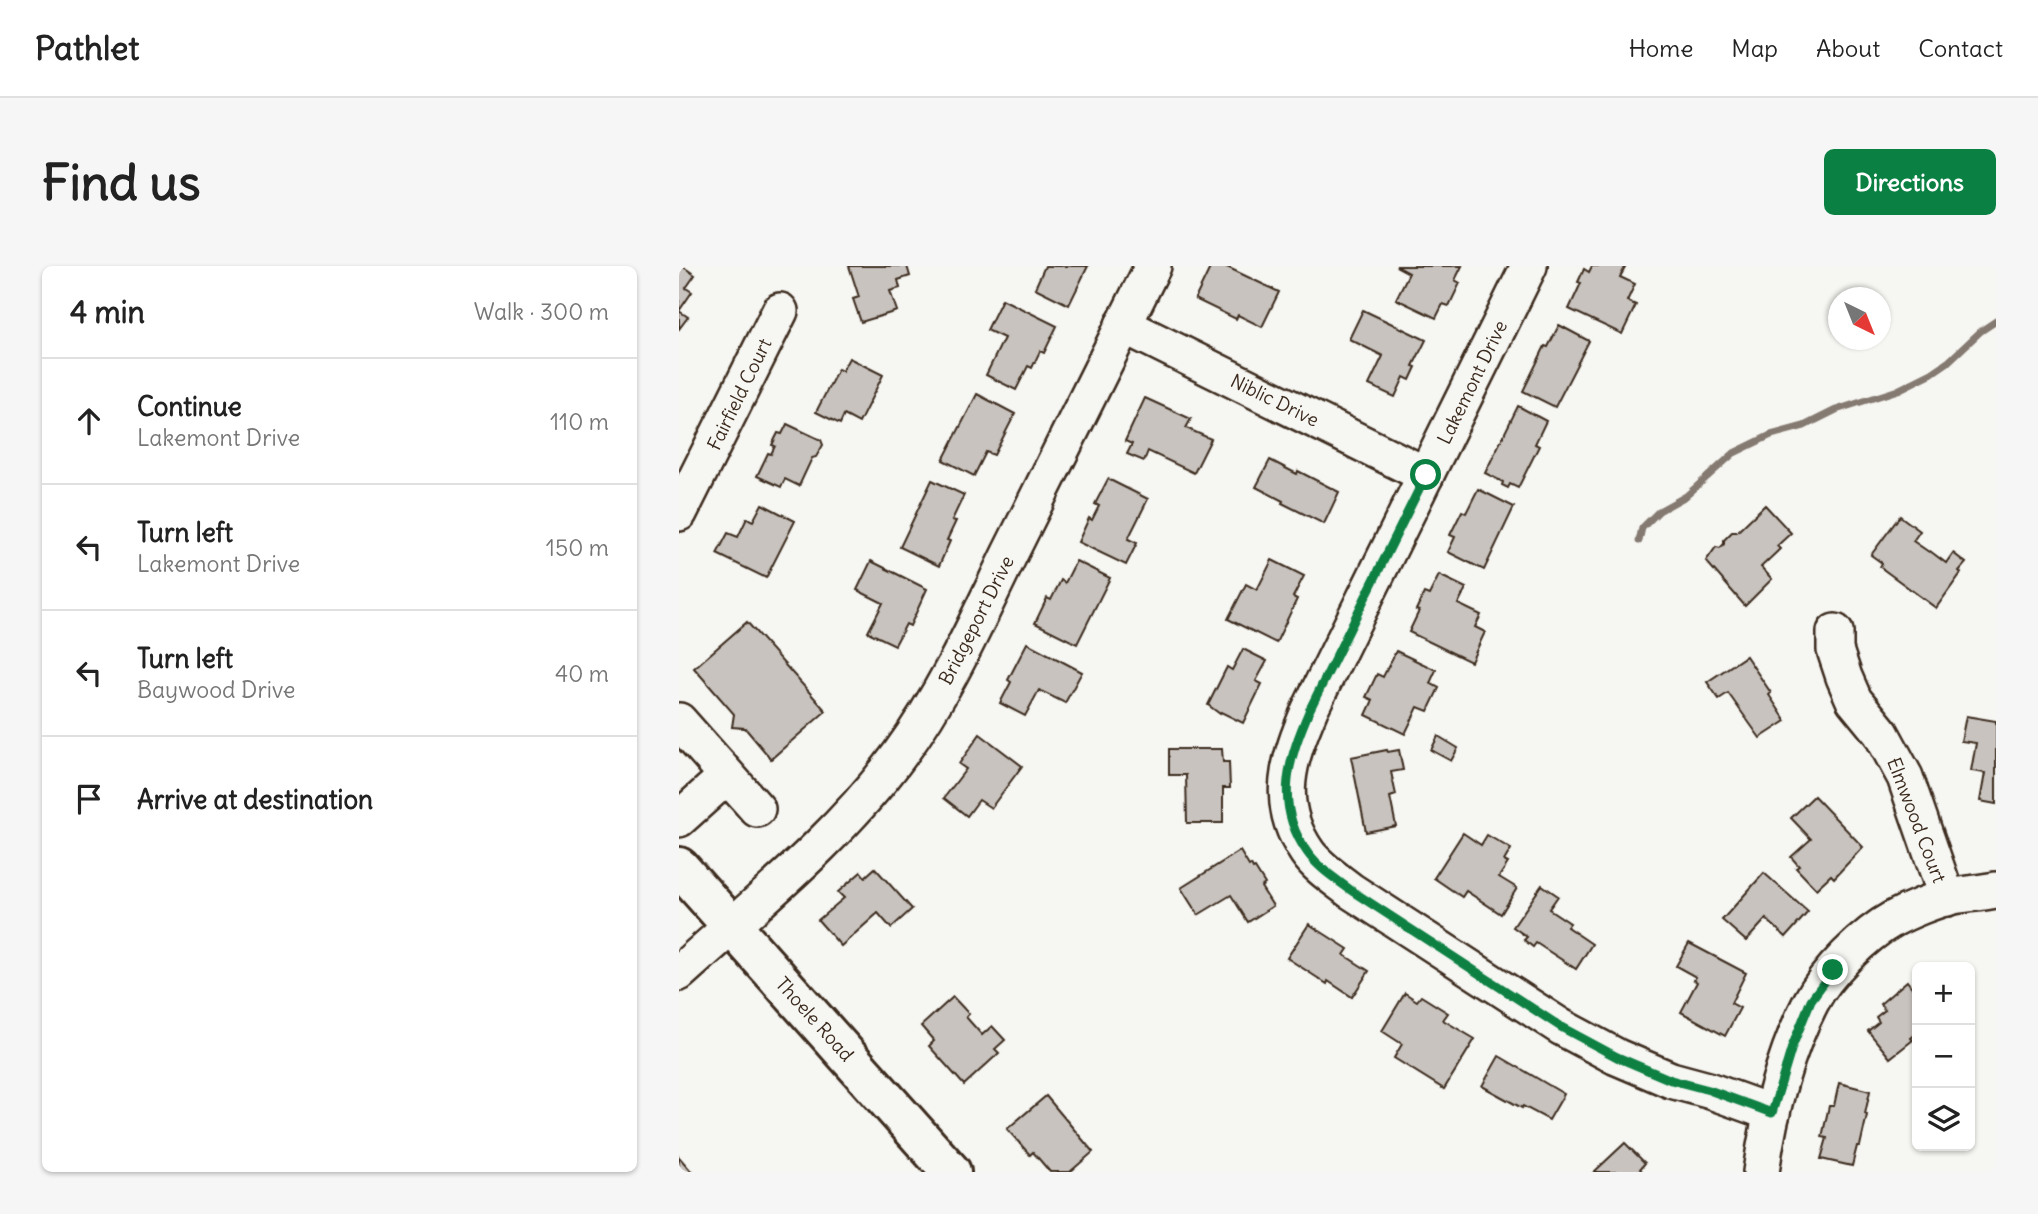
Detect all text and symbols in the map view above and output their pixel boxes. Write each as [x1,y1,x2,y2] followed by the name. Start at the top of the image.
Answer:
[35,27,139,69] text: Pathlet
[1629,33,1693,63] text: Home
[1731,33,1778,63] text: Map
[1816,33,1880,63] text: About
[1918,33,2003,63] text: Contact
[1824,149,1996,215] button: Directions
[42,152,200,213] text: Find us
[1828,287,1891,350] north arrow
[70,293,145,331] text: 4 min
[474,297,609,326] text: Walk · 300 m
[1432,316,1512,448] street label: Lakemont Drive
[702,334,776,454] street label: Fairfield Court
[1227,368,1323,432] street label: Niblic Drive
[137,390,242,423] text: Continue
[70,402,108,440] icon: ahead
[550,407,609,436] text: 110 m
[137,423,300,452] text: Lakemont Drive
[1410,459,1441,490] route start
[137,516,233,549] text: Turn left
[70,528,108,566] icon: left
[546,533,609,562] text: 150 m
[137,549,300,578] text: Lakemont Drive
[933,551,1019,689] street label: Bridgeport Drive
[137,642,233,675] text: Turn left
[70,654,108,692] icon: left
[555,659,609,688] text: 40 m
[137,675,295,704] text: Baywood Drive
[1882,754,1952,886] street label: Elmwood Court
[70,780,108,818] icon: arrive
[137,783,373,816] text: Arrive at destination
[1817,954,1848,985] route end
[1912,962,1975,1151] map controls
[1912,962,1975,1025] button: +
[771,972,859,1066] street label: Thoele Road
[1912,1025,1975,1088] button: −
[1912,1088,1975,1151] button: layers

